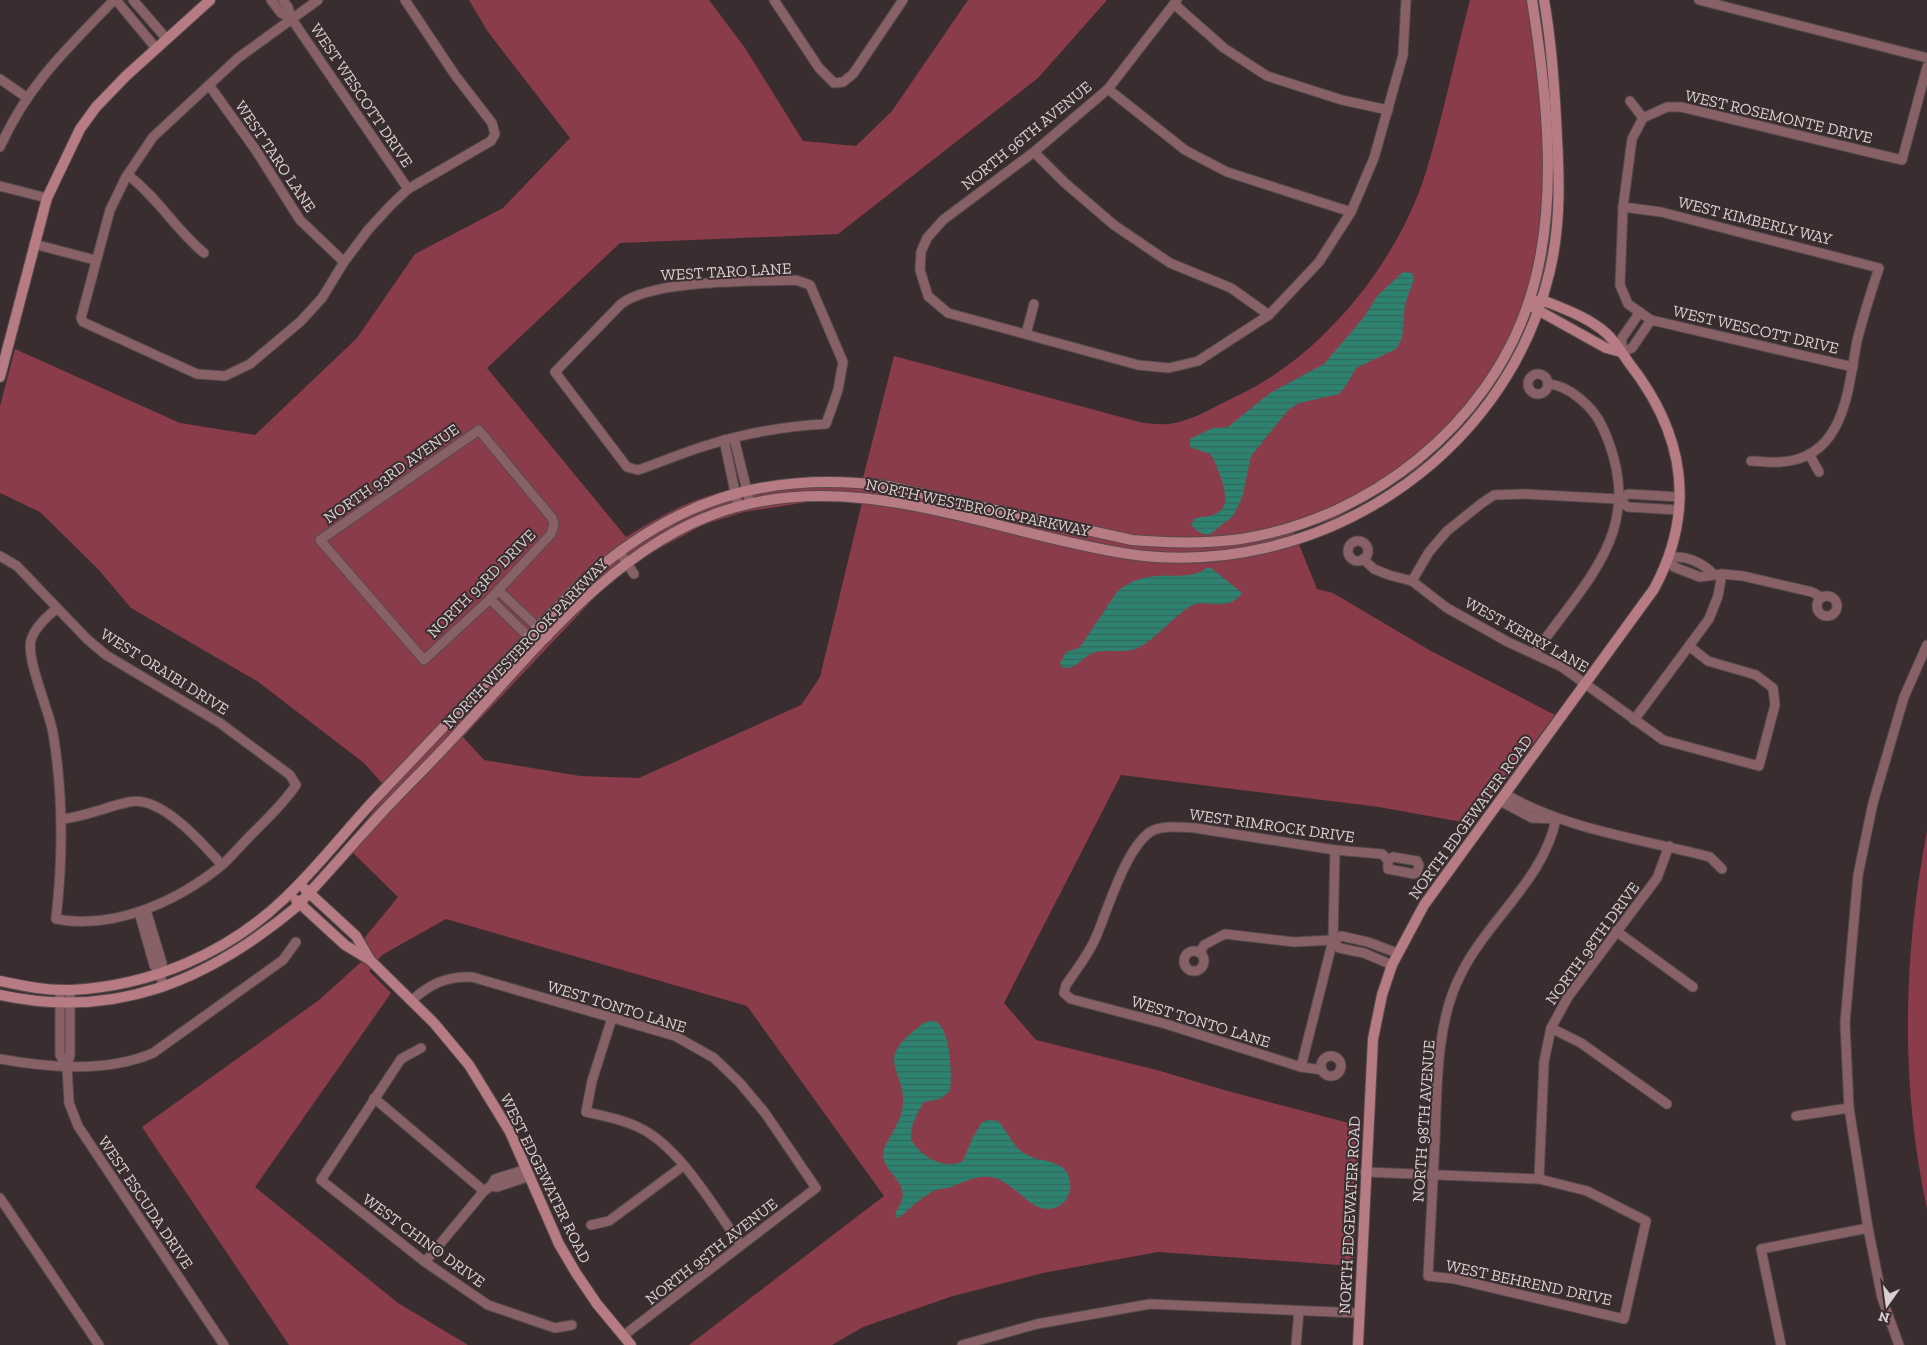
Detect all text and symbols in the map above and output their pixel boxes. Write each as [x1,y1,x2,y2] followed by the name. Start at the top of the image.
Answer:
[306,20,417,171] street label: WEST WESCOTT DRIVE
[957,77,1095,194] street label: NORTH 96TH AVENUE
[1683,86,1874,147] street label: WEST ROSEMONTE DRIVE
[231,97,320,216] street label: WEST TARO LANE
[1676,192,1834,249] street label: WEST KIMBERLY WAY
[660,259,792,284] street label: WEST TARO LANE
[1671,301,1841,358] street label: WEST WESCOTT DRIVE
[320,419,463,527] street label: NORTH 93RD AVENUE
[864,474,1092,541] street label: NORTH WESTBROOK PARKWAY
[423,525,540,642] street label: NORTH 93RD DRIVE
[439,554,612,732] street label: NORTH WESTBROOK PARKWAY
[1462,593,1592,676] street label: WEST KERRY LANE
[97,624,232,719] street label: WEST ORAIBI DRIVE
[1404,731,1536,903] street label: NORTH EDGEWATER ROAD
[1188,804,1356,846] street label: WEST RIMROCK DRIVE
[1541,878,1643,1008] street label: NORTH 98TH DRIVE
[545,976,689,1037] street label: WEST TONTO LANE
[1129,991,1273,1052] street label: WEST TONTO LANE
[1408,1039,1439,1203] street label: NORTH 98TH AVENUE
[496,1090,595,1266] street label: WEST EDGEWATER ROAD
[1335,1115,1364,1315] street label: NORTH EDGEWATER ROAD
[94,1132,197,1272] street label: WEST ESCUDA DRIVE
[359,1190,489,1291] street label: WEST CHINO DRIVE
[642,1194,781,1309] street label: NORTH 95TH AVENUE
[1444,1256,1614,1309] street label: WEST BEHREND DRIVE
[1862,1280,1912,1330] north arrow
[1876,1308,1891,1327] text: N

